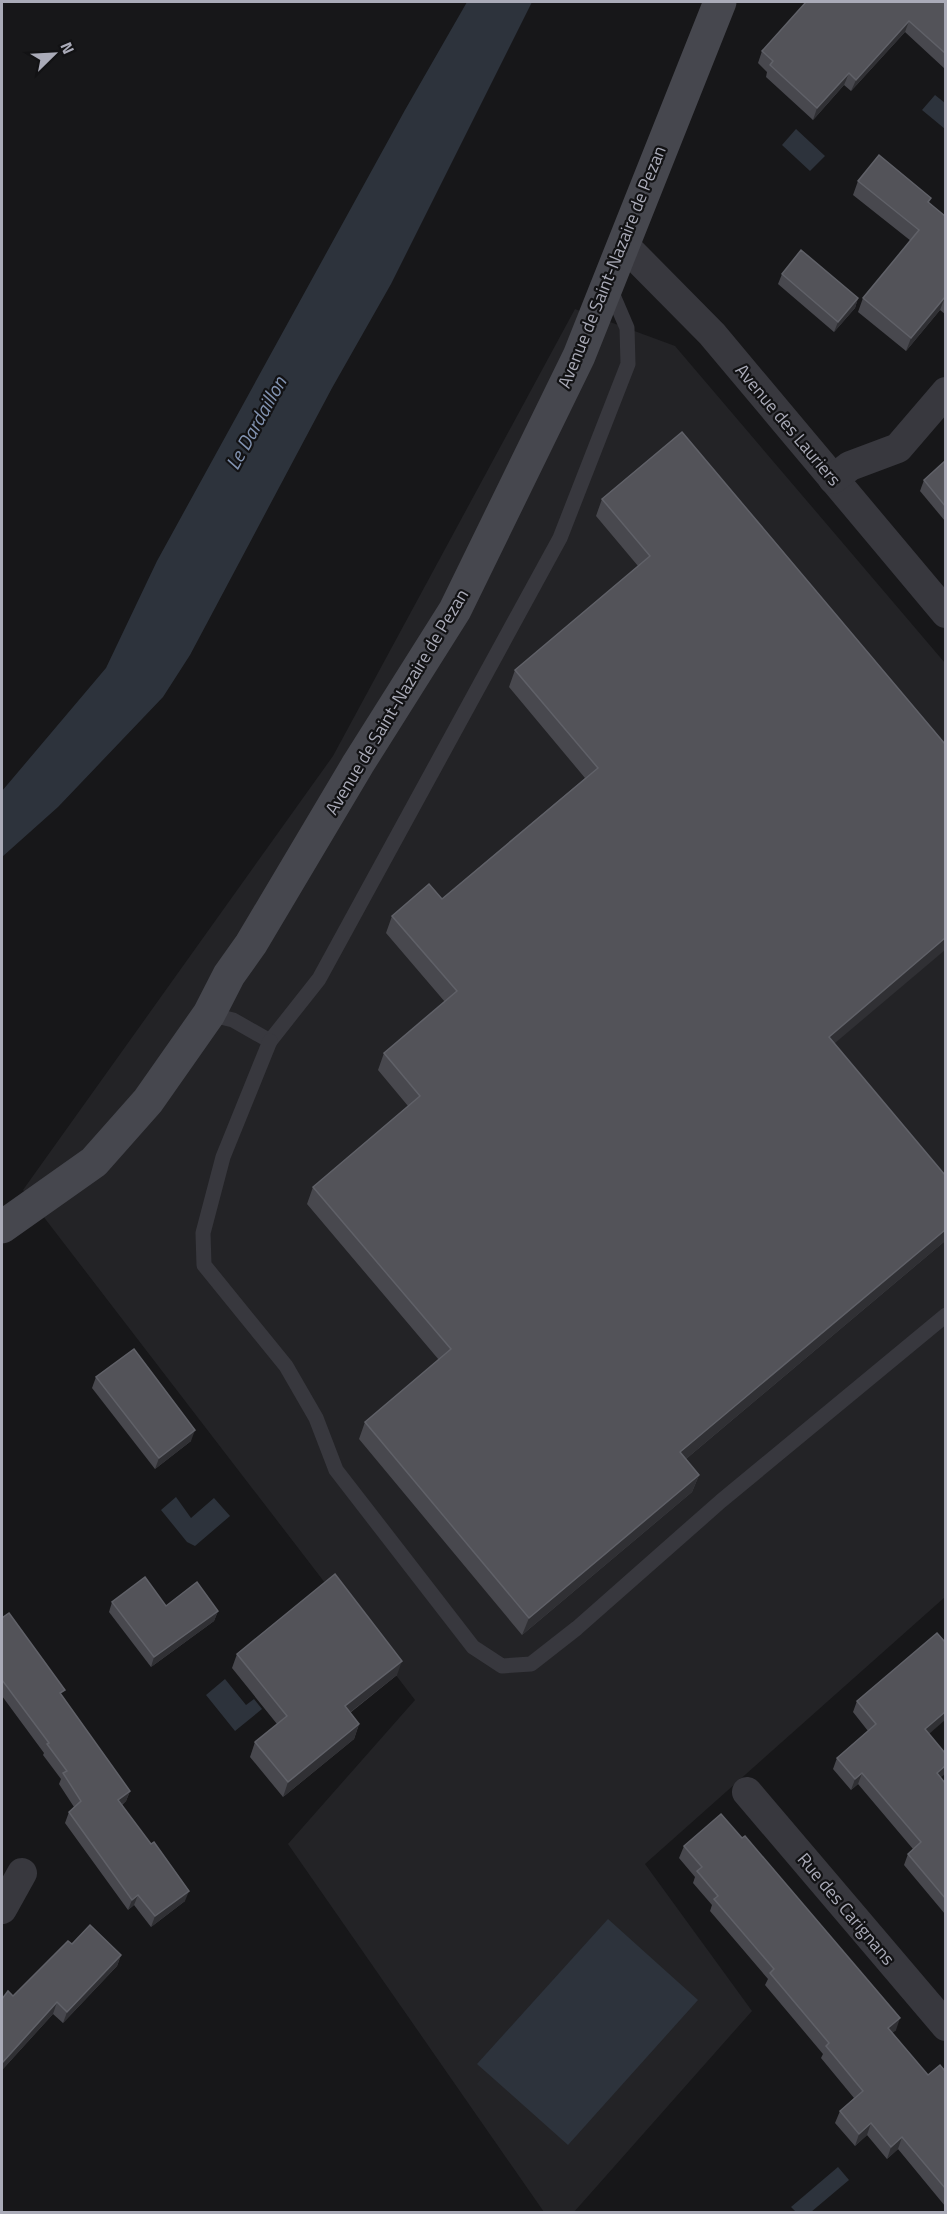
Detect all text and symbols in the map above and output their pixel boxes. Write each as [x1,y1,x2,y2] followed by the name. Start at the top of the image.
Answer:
[24,24,84,84] north arrow
[54,38,81,58] text: N
[550,141,673,392] street label: Avenue de Saint-Nazaire de Pezan
[729,358,848,492] street label: Avenue des Lauriers
[217,369,295,475] water label: Le Dardaillon
[318,584,475,820] street label: Avenue de Saint-Nazaire de Pezan
[791,1847,902,1971] street label: Rue des Carignans

